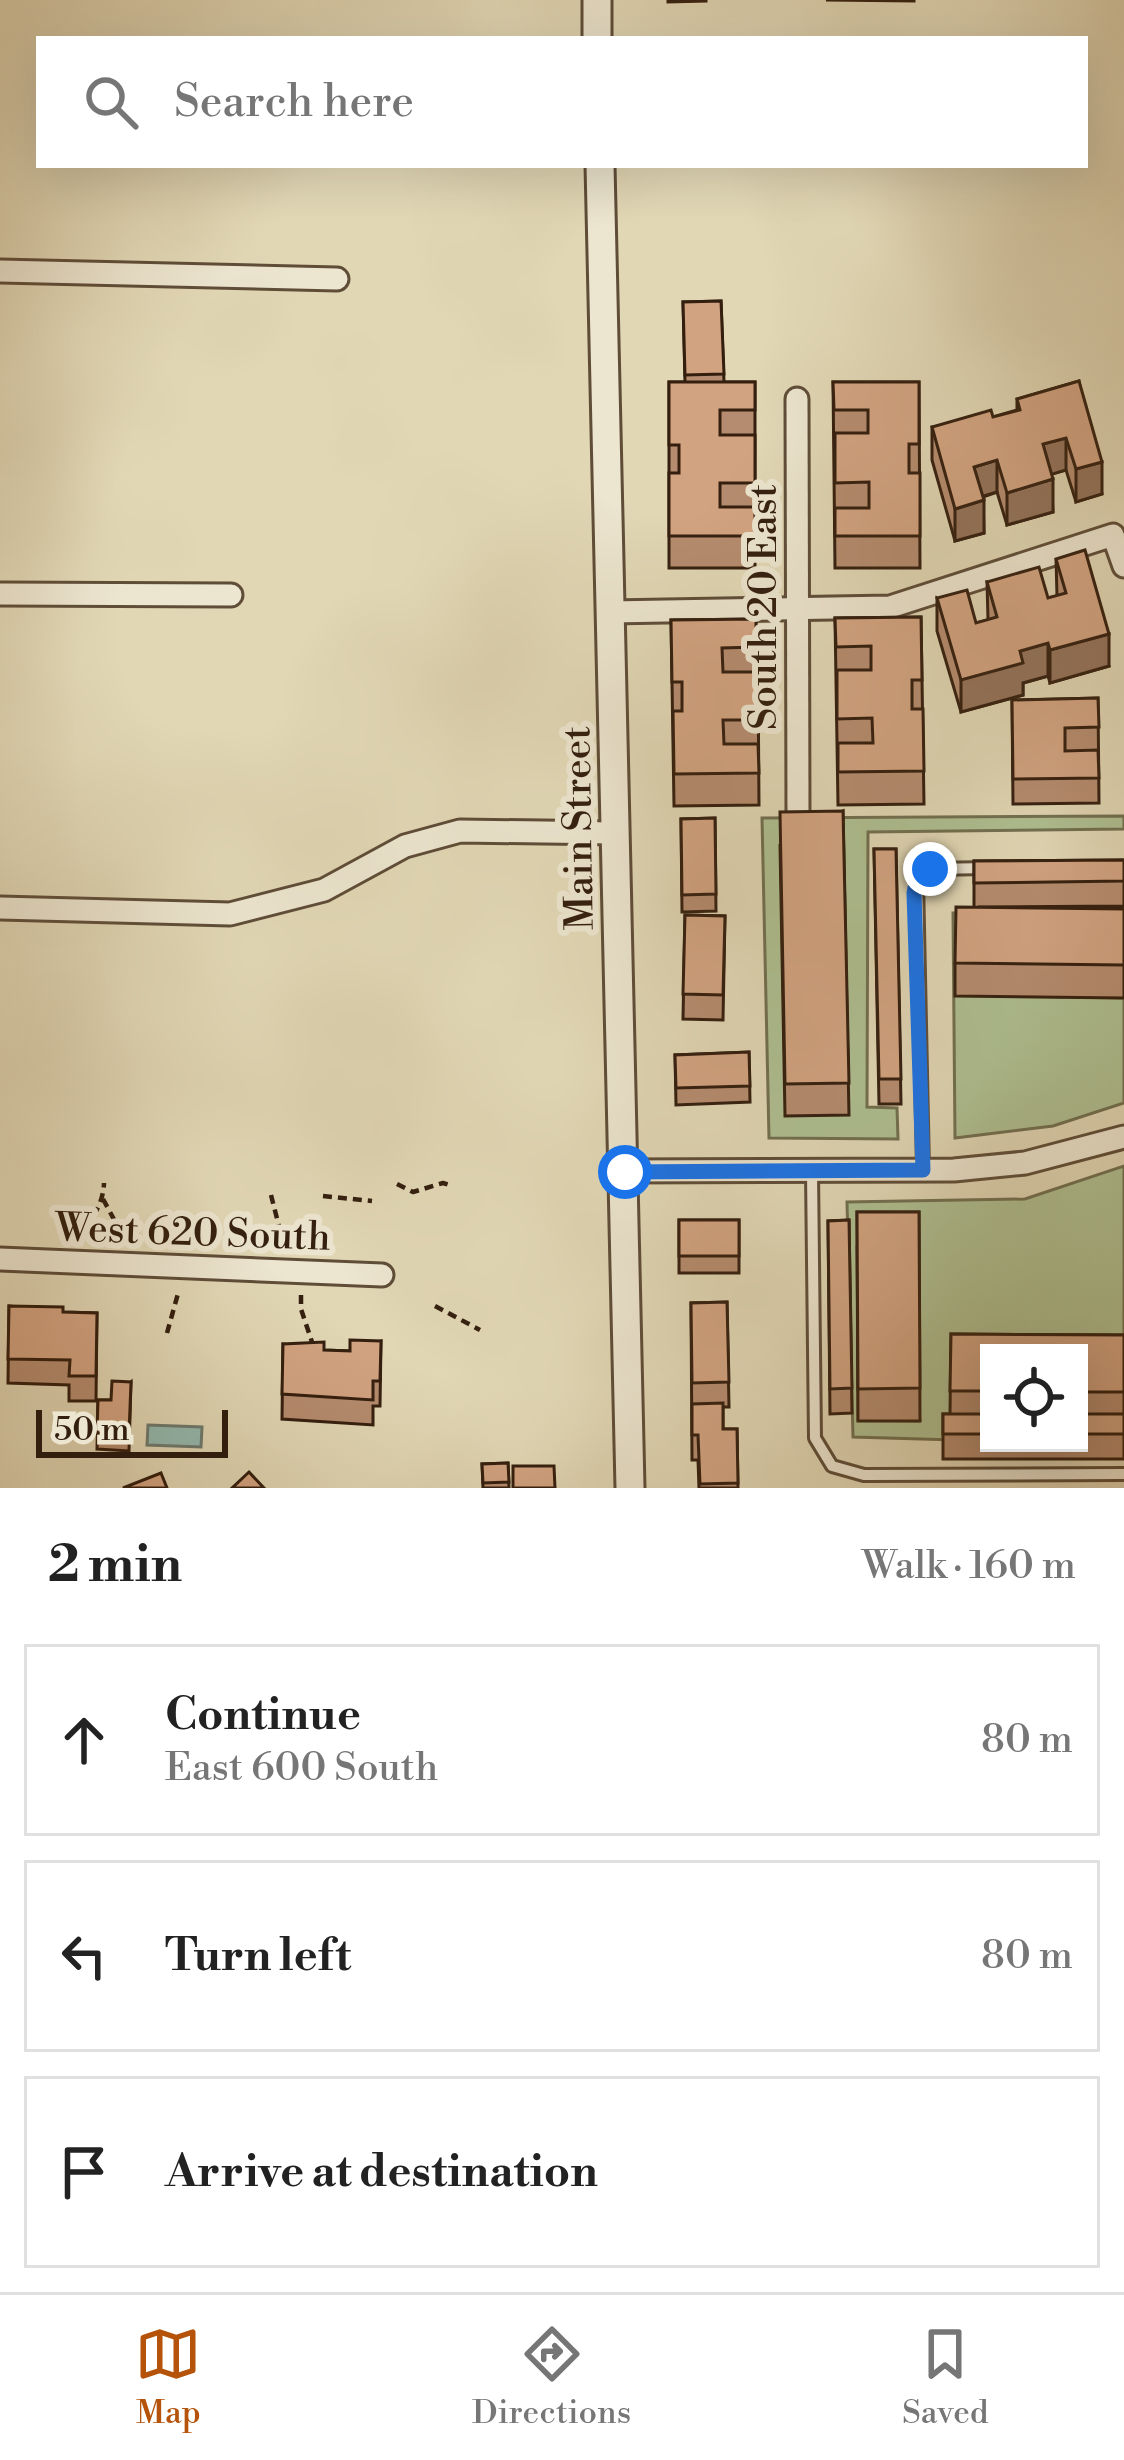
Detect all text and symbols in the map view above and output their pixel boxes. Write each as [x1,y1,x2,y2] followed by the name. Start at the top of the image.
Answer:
[36,36,1088,168] search box
[78,69,144,135] icon: search
[174,74,414,131] text: Search here
[740,484,789,730] street label: South 20 East
[553,725,606,931] street label: Main Street
[903,842,957,896] route end
[598,1145,652,1199] route start
[52,1204,331,1263] street label: West 620 South
[980,1344,1088,1452] map controls
[980,1344,1088,1452] button: locate
[36,1404,228,1457] scale bar
[54,1410,130,1451] text: 50 m
[48,1534,182,1598] text: 2 min
[862,1542,1076,1591] text: Walk · 160 m
[165,1687,361,1744] text: Continue
[51,1707,117,1773] icon: ahead
[981,1716,1073,1765] text: 80 m
[165,1744,438,1793] text: East 600 South
[51,1923,117,1989] icon: left
[165,1928,351,1985] text: Turn left
[981,1932,1073,1981] text: 80 m
[51,2139,117,2205] icon: arrive
[165,2144,598,2201] text: Arrive at destination
[135,2321,201,2434] tab: Map
[472,2321,631,2434] tab: Directions
[902,2321,989,2434] tab: Saved

